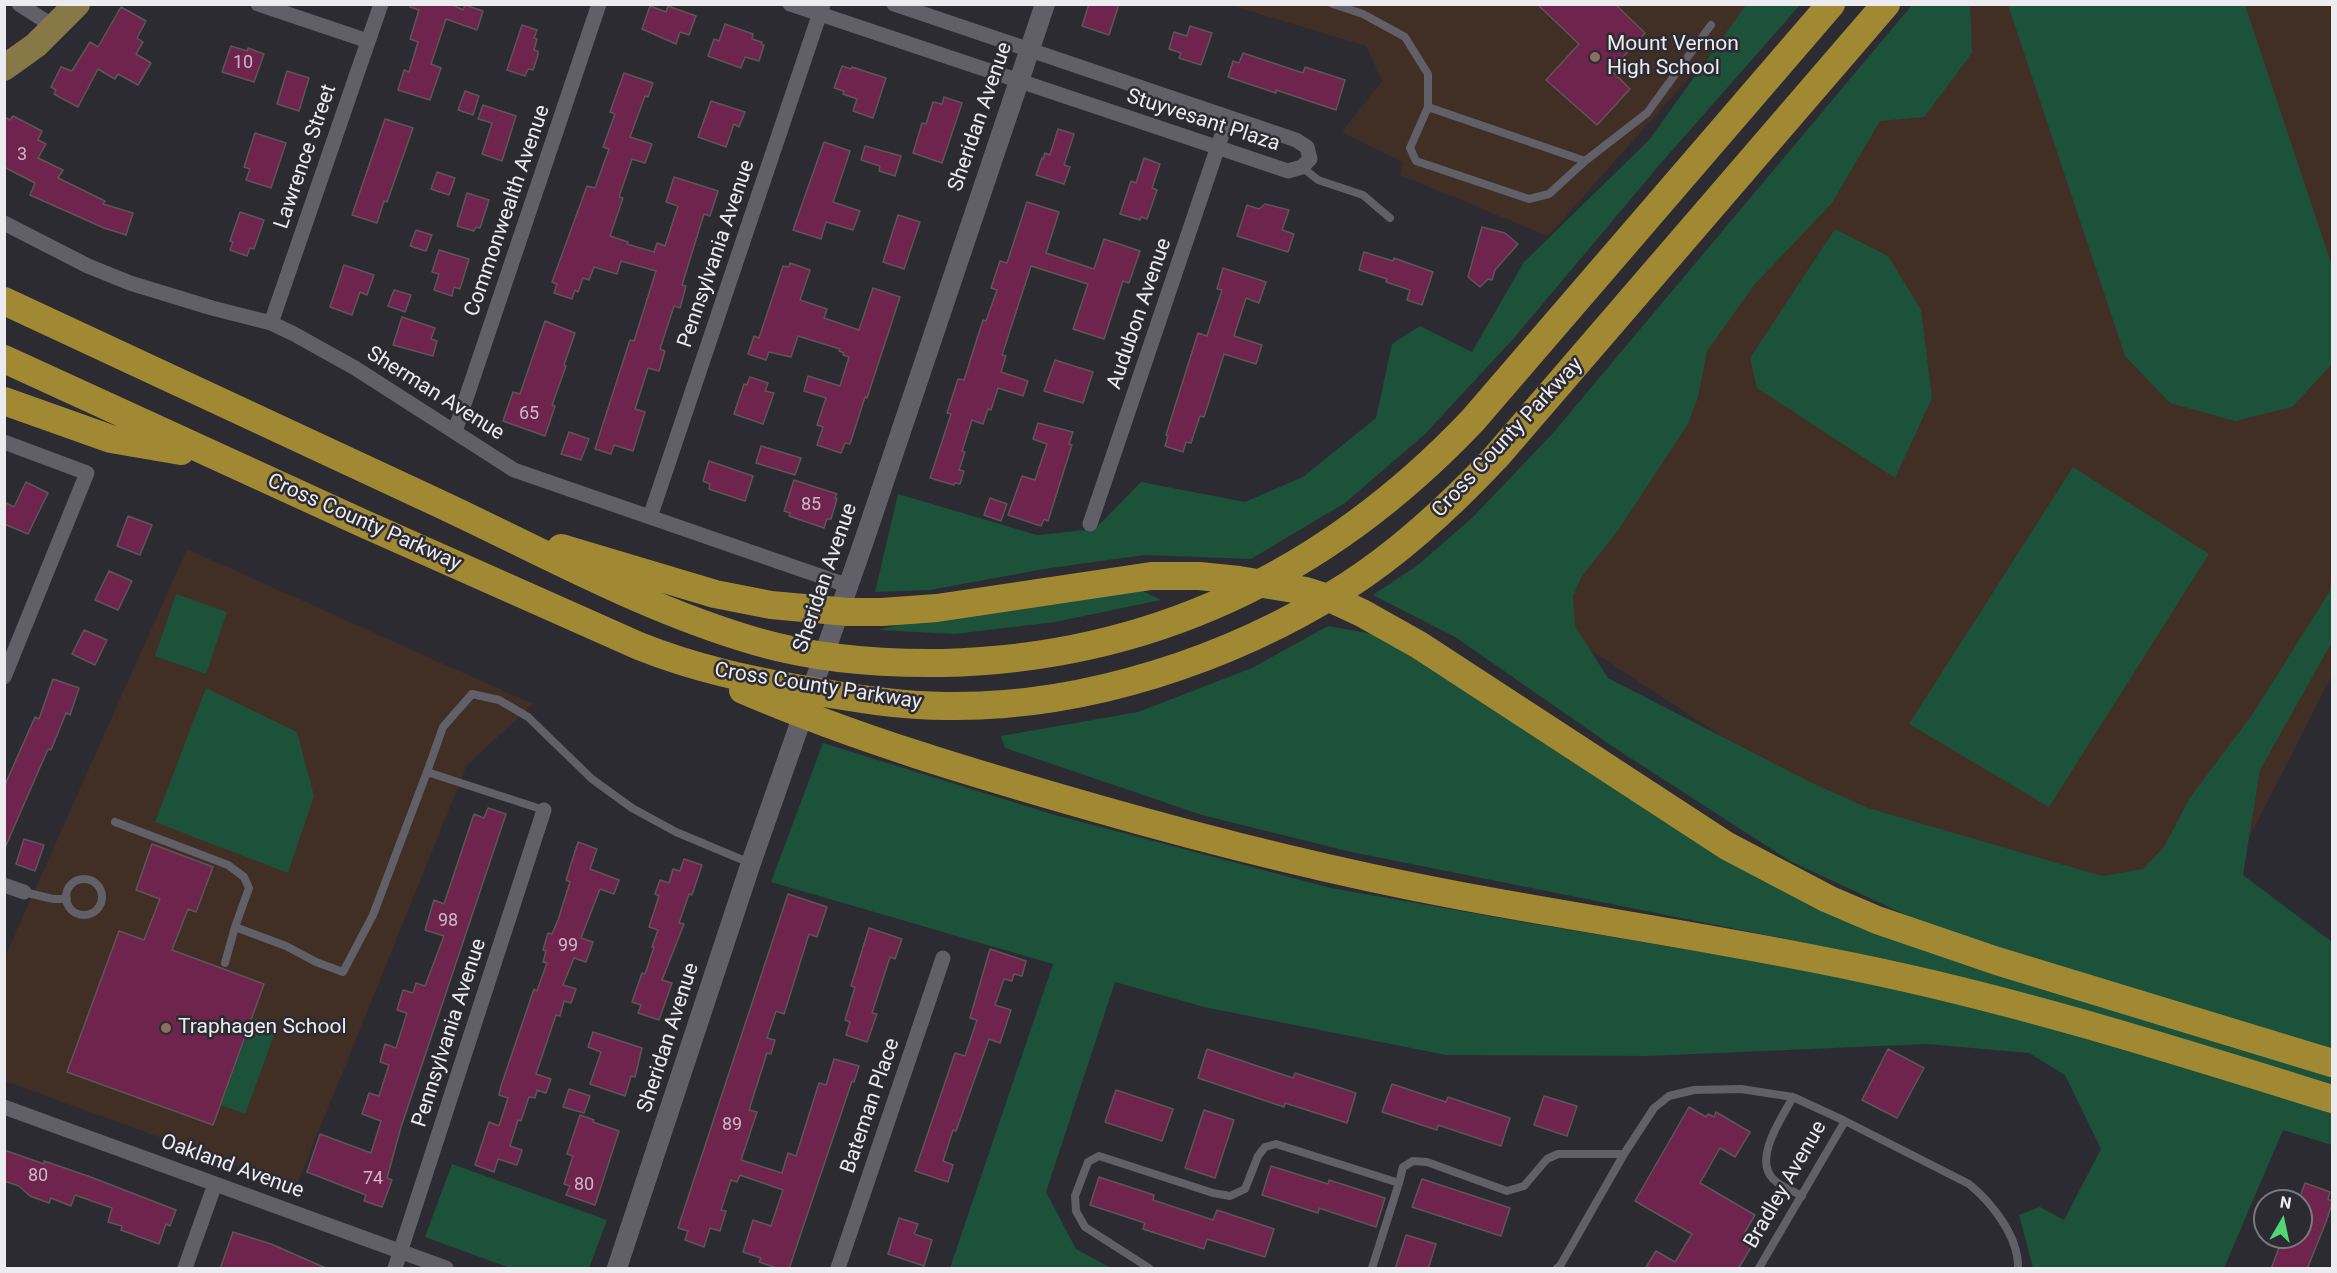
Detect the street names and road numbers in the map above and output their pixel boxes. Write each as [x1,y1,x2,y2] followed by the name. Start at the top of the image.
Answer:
[944,39,1018,195] street label: Sheridan Avenue
[270,82,342,232] street label: Lawrence Street
[1123,84,1283,158] street label: Stuyvesant Plaza
[460,102,556,320] street label: Commonwealth Avenue
[673,157,761,351] street label: Pennsylvania Avenue
[1102,235,1178,393] street label: Audubon Avenue
[361,342,509,446] street label: Sherman Avenue
[1427,353,1589,523] street label: Cross County Parkway
[263,469,465,577] street label: Cross County Parkway
[789,500,863,656] street label: Sheridan Avenue
[713,658,923,716] street label: Cross County Parkway
[408,936,492,1130] street label: Pennsylvania Avenue
[633,960,705,1116] street label: Sheridan Avenue
[836,1035,906,1177] street label: Bateman Place
[1739,1117,1833,1253] street label: Bradley Avenue
[157,1129,307,1205] street label: Oakland Avenue

